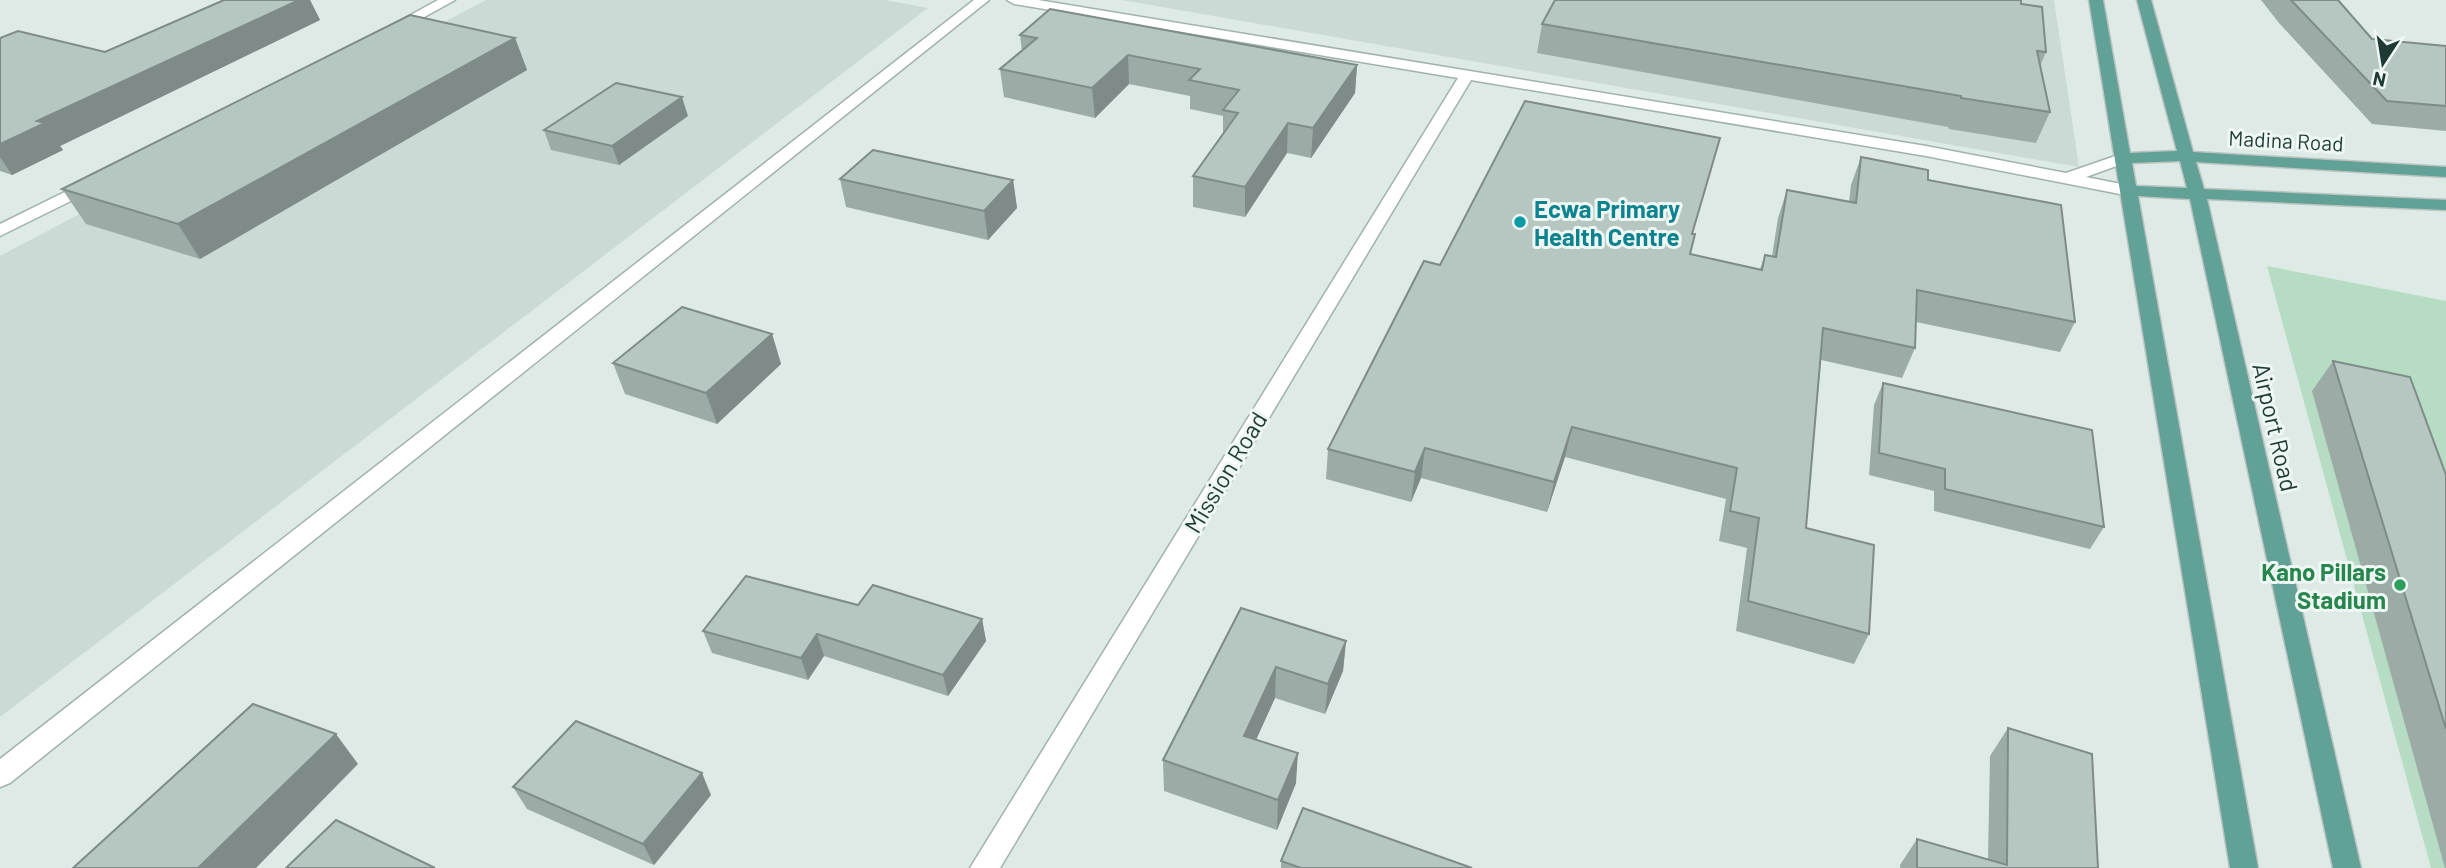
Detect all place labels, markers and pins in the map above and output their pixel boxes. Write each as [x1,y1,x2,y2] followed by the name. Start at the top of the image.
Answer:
[1534,194,1680,251] place label: Ecwa Primary Health Centre
[1512,214,1528,230] marker: Ecwa Primary Health Centre
[2261,557,2386,614] place label: Kano Pillars Stadium
[2392,577,2408,593] marker: Kano Pillars Stadium

